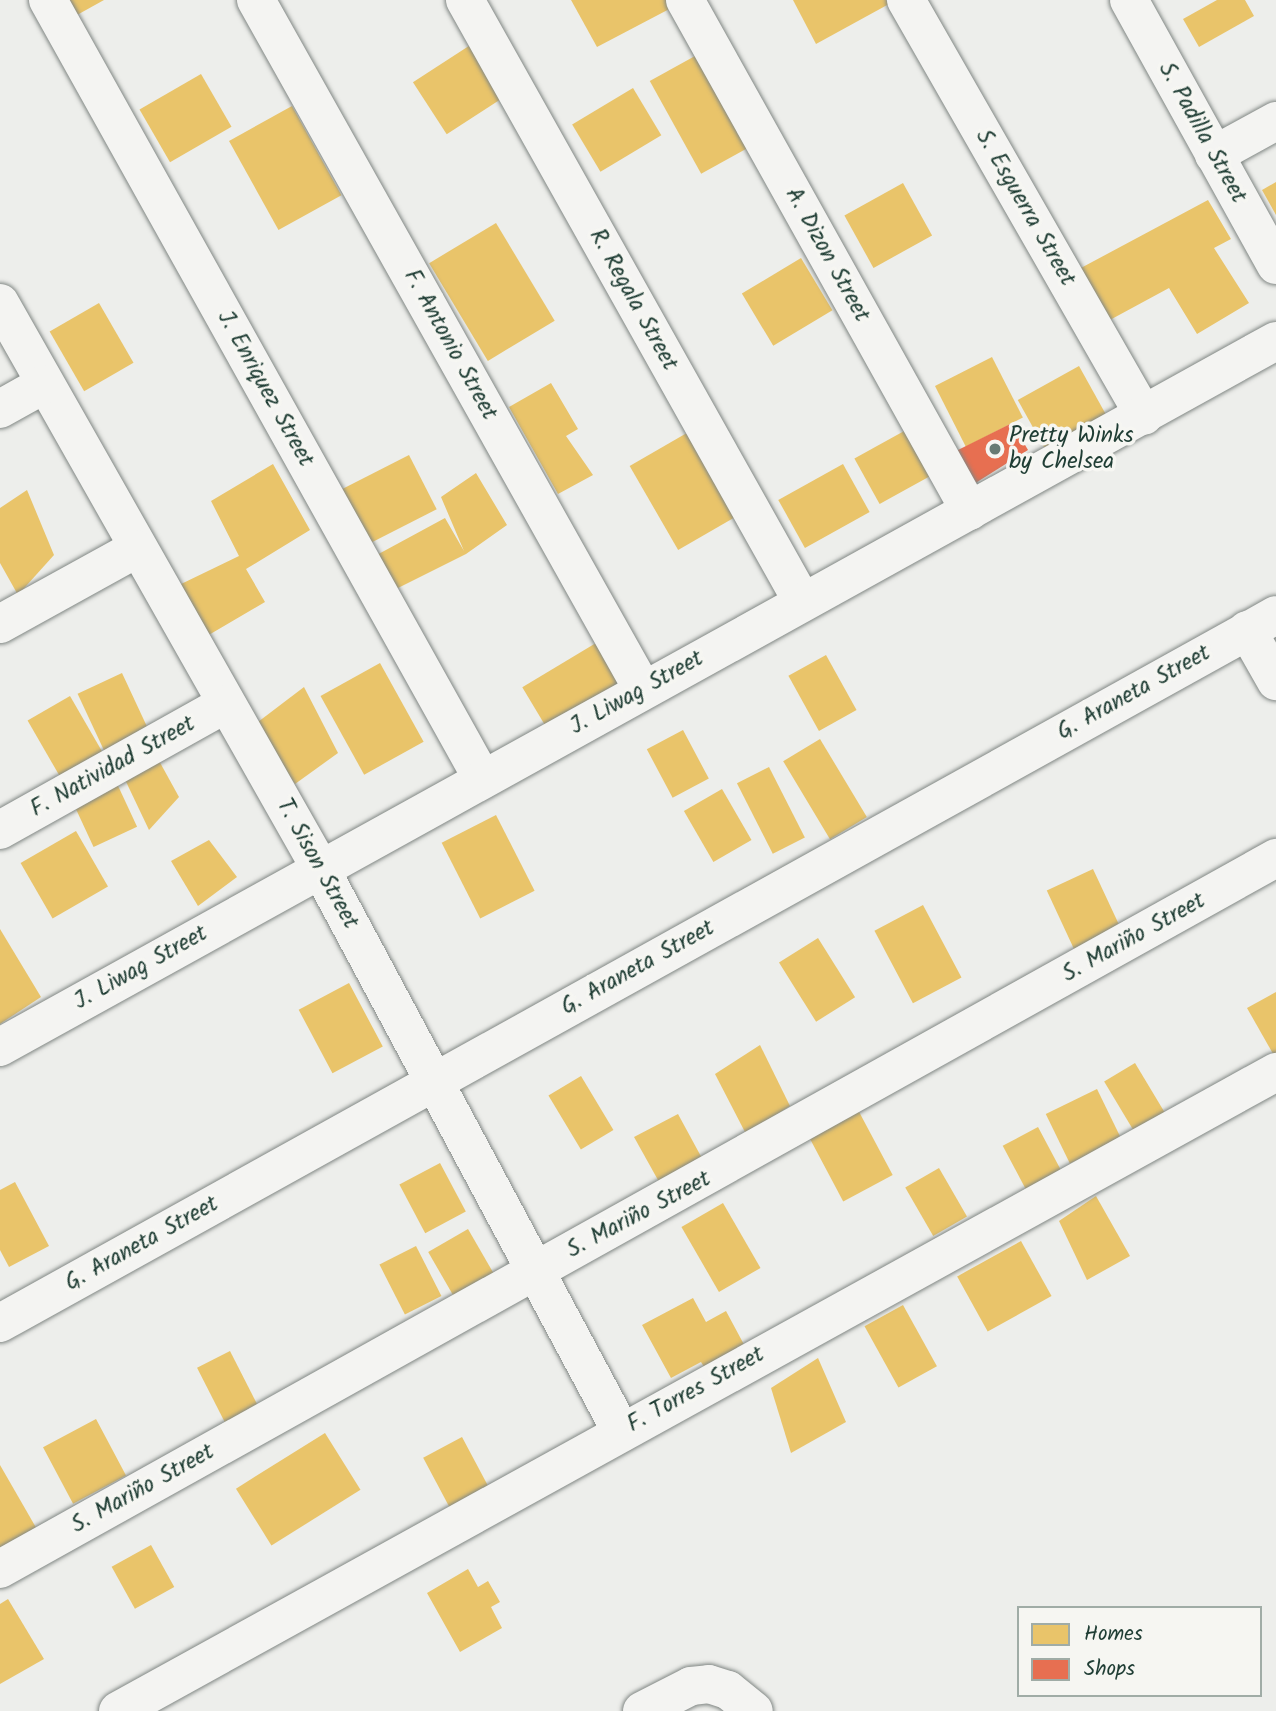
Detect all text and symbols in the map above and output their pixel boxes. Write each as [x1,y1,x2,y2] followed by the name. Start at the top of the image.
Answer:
[1152,58,1252,208] street label: S. Padilla Street
[969,125,1081,291] street label: S. Esguerra Street
[779,183,875,327] street label: A. Dizon Street
[583,224,683,376] street label: R. Regala Street
[397,265,503,425] street label: F. Antonio Street
[211,306,319,472] street label: J. Enriquez Street
[1009,422,1134,476] place label: Pretty Winks by Chelsea
[987,441,1003,457] marker: Pretty Winks by Chelsea
[1053,639,1215,747] street label: G. Araneta Street
[565,645,709,741] street label: J. Liwag Street
[26,710,200,824] street label: F. Natividad Street
[270,794,364,934] street label: T. Sison Street
[1058,887,1210,989] street label: S. Mariño Street
[557,914,719,1022] street label: G. Araneta Street
[69,920,213,1016] street label: J. Liwag Street
[562,1165,716,1265] street label: S. Mariño Street
[61,1190,223,1298] street label: G. Araneta Street
[623,1341,769,1439] street label: F. Torres Street
[67,1438,219,1540] street label: S. Mariño Street
[1017,1606,1262,1697] legend
[1084,1618,1143,1651] text: Homes
[1084,1653,1135,1686] text: Shops

